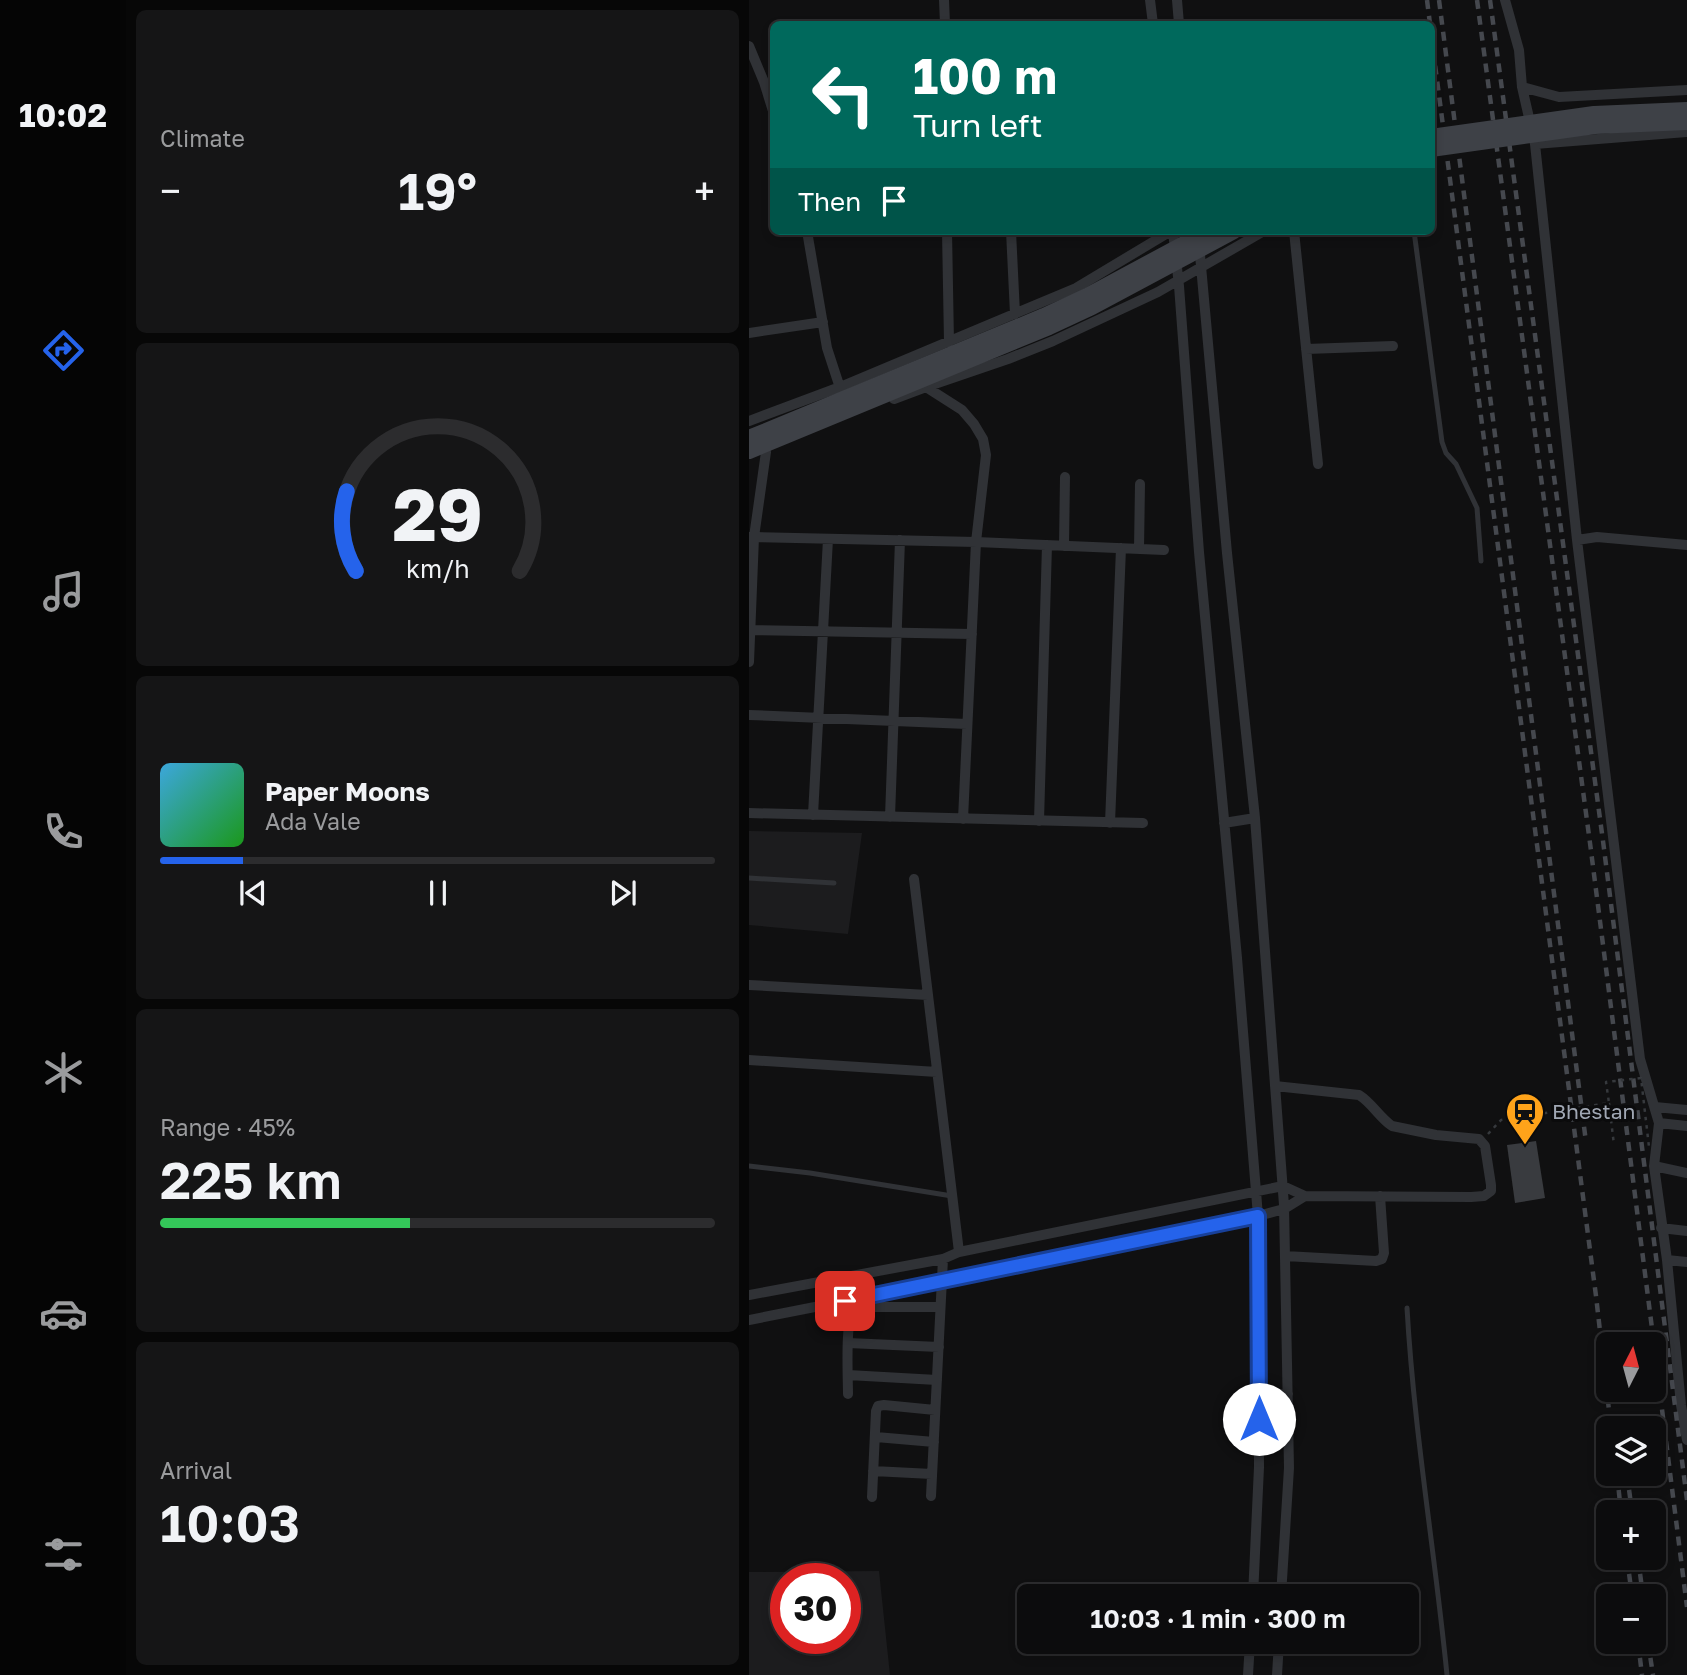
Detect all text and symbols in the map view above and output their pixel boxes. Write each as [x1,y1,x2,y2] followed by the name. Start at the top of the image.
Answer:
[913,46,1057,105] text: 100 m
[798,49,889,140] icon: left
[19,96,107,134] text: 10:02
[913,106,1042,144] text: Turn left
[160,124,245,152] text: Climate
[398,159,477,221] text: 19°
[160,168,181,213] text: −
[694,168,715,213] text: +
[875,182,913,220] icon: arrive
[798,186,861,217] text: Then
[39,326,88,375] icon: directions
[392,470,483,557] text: 29
[406,552,469,583] text: km/h
[39,567,88,616] icon: music
[265,776,430,807] text: Paper Moons
[39,807,88,856] icon: phone
[265,807,361,835] text: Ada Vale
[234,874,272,912] icon: previous
[419,874,457,912] icon: pause
[604,874,642,912] icon: next
[39,1048,88,1097] icon: climate
[1504,1091,1546,1146] station icon: Bhestan
[1552,1098,1635,1124] place label: Bhestan
[160,1113,295,1141] text: Range · 45%
[160,1148,342,1210] text: 225 km
[815,1271,875,1331] pin
[826,1282,864,1320] icon: arrive
[39,1289,88,1338] icon: car
[1596,1332,1666,1402] north arrow
[1596,1332,1666,1654] map controls
[1222,1382,1296,1456] position arrow
[1596,1416,1666,1486] button: layers
[160,1456,232,1484] text: Arrival
[160,1491,300,1553] text: 10:03
[1596,1500,1666,1570] button: +
[39,1530,88,1579] icon: filters
[770,1563,861,1654] speed limit sign: 30
[1596,1584,1666,1654] button: −
[1090,1603,1346,1634] text: 10:03 · 1 min · 300 m

